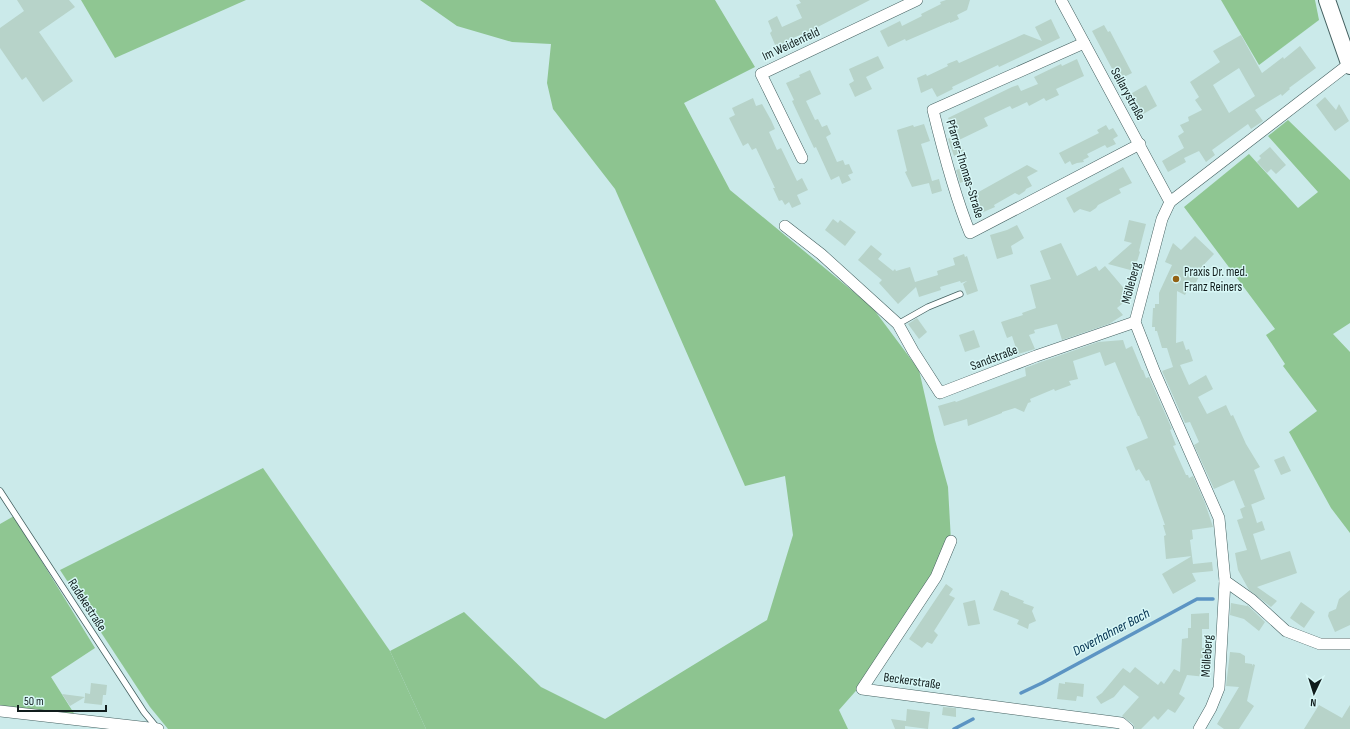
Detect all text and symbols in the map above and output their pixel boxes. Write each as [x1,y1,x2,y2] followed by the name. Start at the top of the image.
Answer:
[760,24,822,64] street label: Im Weidenfeld
[1107,65,1149,123] street label: Sellarystraße
[942,118,988,220] street label: Pfarrer-Thomas-Straße
[1118,260,1144,306] street label: Mölleberg
[1184,264,1247,295] place label: Praxis Dr. med. Franz Reiners
[1171,274,1181,284] marker: Praxis Dr. med. Franz Reiners
[968,342,1020,374] street label: Sandstraße
[64,576,110,634] street label: Radekestraße
[1070,605,1153,659] water label: Doverhahner Bach
[1198,634,1216,678] street label: Mölleberg
[882,669,942,693] street label: Beckerstraße
[1294,673,1334,713] north arrow
[18,687,106,713] scale bar
[24,694,44,709] text: 50 m
[1310,696,1317,709] text: N

